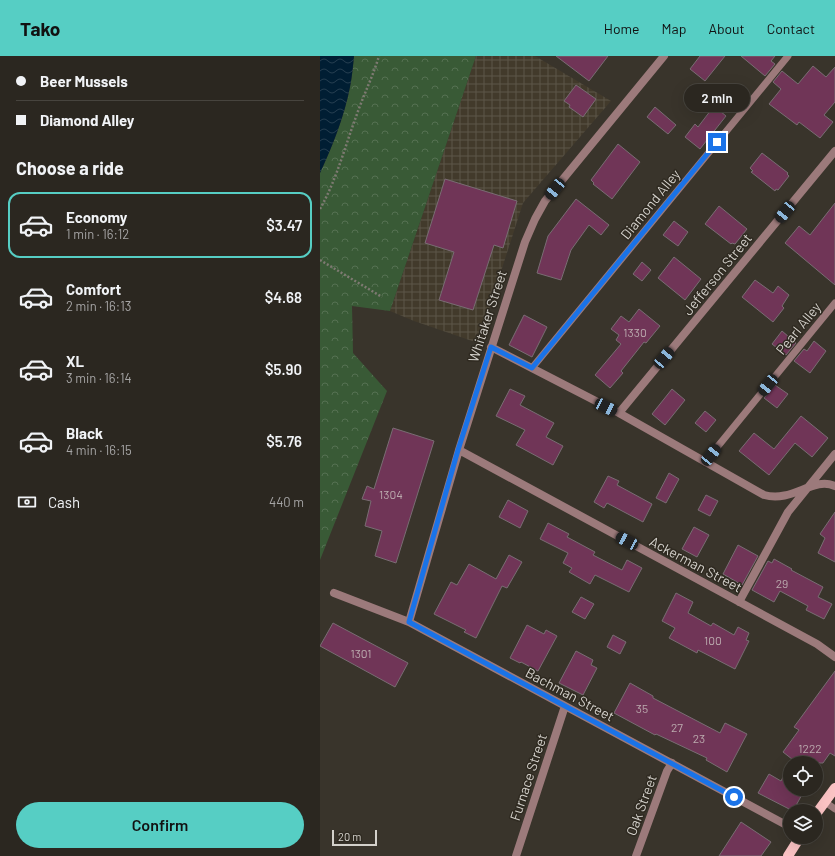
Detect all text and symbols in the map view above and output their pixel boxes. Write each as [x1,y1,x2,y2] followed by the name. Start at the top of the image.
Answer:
[20,17,60,40] text: Tako
[604,20,640,37] text: Home
[662,20,686,37] text: Map
[708,20,745,37] text: About
[767,20,815,37] text: Contact
[40,72,128,90] text: Beer Mussels
[684,84,750,112] callout: 2 min
[702,90,732,106] text: 2 min
[40,111,134,129] text: Diamond Alley
[708,133,726,151] route end
[16,157,124,179] text: Choose a ride
[617,165,684,242] street label: Diamond Alley
[543,176,567,202] car
[773,199,797,225] car
[18,207,54,243] icon: car
[66,208,127,226] text: Economy
[266,216,302,234] text: $3.47
[66,226,129,242] text: 1 min · 16:12
[679,230,755,318] street label: Jefferson Street
[464,268,510,364] street label: Whitaker Street
[18,279,54,315] icon: car
[66,280,121,298] text: Comfort
[265,288,302,306] text: $4.68
[66,298,131,314] text: 2 min · 16:13
[772,298,825,358] street label: Pearl Alley
[623,325,647,339] house number: 1330
[652,345,676,371] car
[18,351,54,387] icon: car
[66,352,84,370] text: XL
[265,360,302,378] text: $5.90
[66,370,132,386] text: 3 min · 16:14
[756,372,780,398] car
[593,396,619,418] car
[18,423,54,459] icon: car
[66,424,103,442] text: Black
[266,432,302,450] text: $5.76
[66,442,132,458] text: 4 min · 16:15
[699,442,723,468] car
[379,487,403,501] house number: 1304
[16,491,38,513] icon: cash
[48,493,80,511] text: Cash
[269,494,304,510] text: 440 m
[614,530,640,552] car
[647,533,745,595] street label: Ackerman Street
[776,576,788,590] house number: 29
[704,633,722,647] house number: 100
[350,646,372,660] house number: 1301
[523,663,617,725] street label: Bachman Street
[636,701,648,715] house number: 35
[671,720,683,734] house number: 27
[506,731,550,823] street label: Furnace Street
[693,731,705,745] house number: 23
[798,741,822,755] house number: 1222
[783,756,823,844] map controls
[783,756,823,796] button: locate
[622,772,660,838] street label: Oak Street
[725,788,743,806] route start
[16,802,304,848] button: Confirm
[783,804,823,844] button: layers
[332,828,377,847] scale bar
[338,830,361,843] text: 20 m

